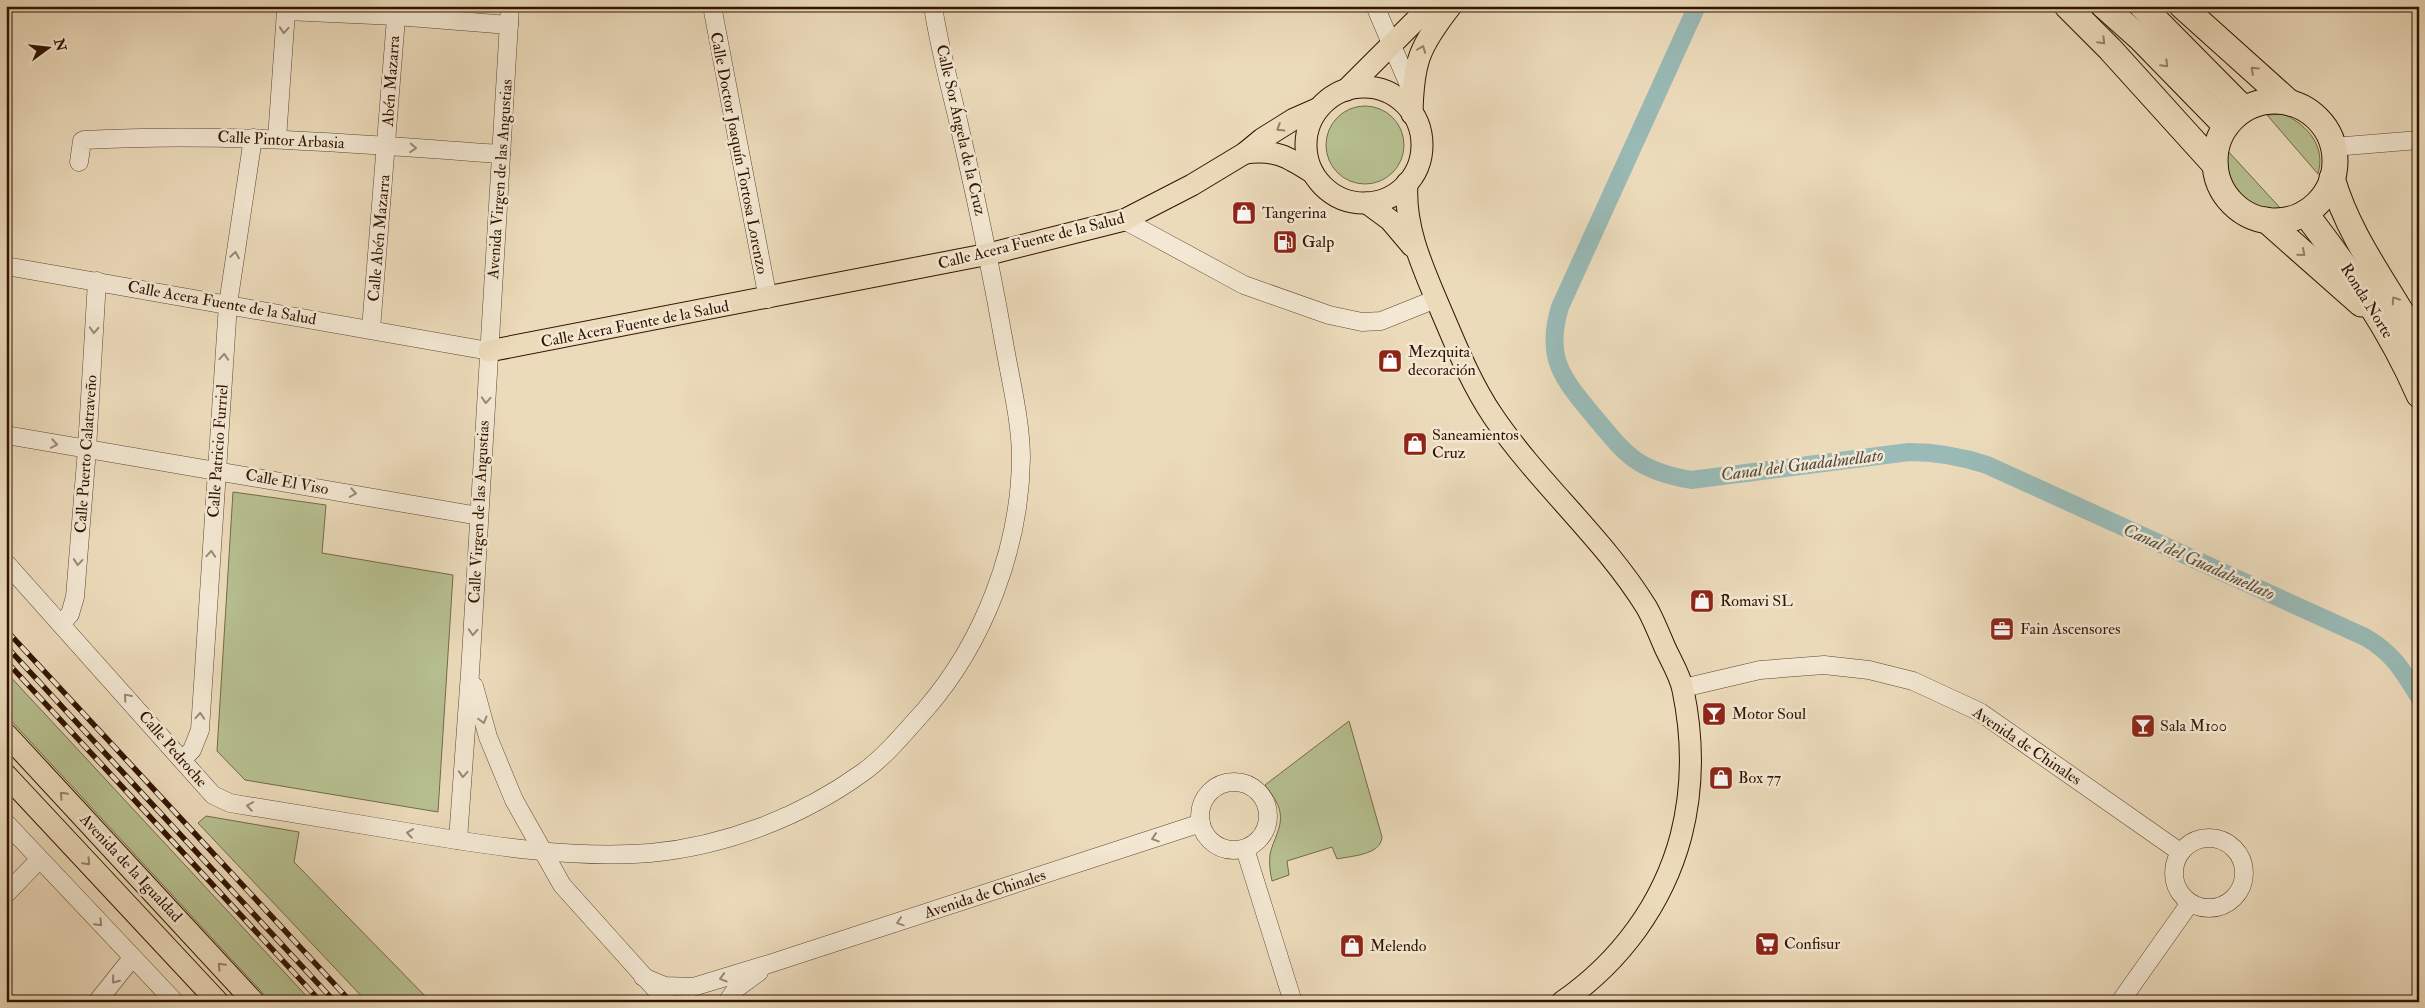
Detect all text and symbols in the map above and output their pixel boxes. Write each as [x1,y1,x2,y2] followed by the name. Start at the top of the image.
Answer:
[22,22,72,72] north arrow
[279,26,290,34] one-way arrow
[705,30,772,276] street label: Calle Doctor Joaquín Tortosa Lorenzo
[378,34,404,128] street label: Abén Mazarra
[2096,35,2105,44] one-way arrow
[50,36,70,53] text: N
[932,42,991,218] street label: Calle Sor Ángela de la Cruz
[1416,45,1426,54] one-way arrow
[2159,58,2168,67] one-way arrow
[2250,67,2259,76] one-way arrow
[483,78,517,281] street label: Avenida Virgen de las Angustias
[1277,121,1286,131] one-way arrow
[217,127,345,153] street label: Calle Pintor Arbasia
[410,142,418,153] one-way arrow
[363,173,395,302] street label: Calle Abén Mazarra
[1231,200,1257,226] shop icon: Tangerina
[1262,203,1327,223] place label: Tangerina
[936,208,1126,274] street label: Calle Acera Fuente de la Salud
[1272,229,1298,255] fuel station icon: Galp
[1302,232,1334,253] place label: Galp
[2296,247,2305,255] one-way arrow
[230,251,240,260] one-way arrow
[2336,260,2398,342] street label: Ronda Norte
[126,277,318,329] street label: Calle Acera Fuente de la Salud
[539,296,731,352] street label: Calle Acera Fuente de la Salud
[2392,297,2401,306] one-way arrow
[89,326,100,334] one-way arrow
[1408,342,1476,380] place label: Mezquita decoración
[1377,348,1403,374] shop icon: Mezquita decoración
[218,353,229,361] one-way arrow
[70,374,102,534] street label: Calle Puerto Calatraveño
[203,384,233,518] street label: Calle Patricio Furriel
[480,396,491,404] one-way arrow
[464,420,494,604] street label: Calle Virgen de las Angustias
[1432,425,1519,463] place label: Saneamientos Cruz
[1402,431,1428,457] shop icon: Saneamientos Cruz
[50,438,59,448] one-way arrow
[1719,444,1885,486] water label: Canal del Guadalmellato
[244,465,330,499] street label: Calle El Viso
[348,488,357,498] one-way arrow
[2120,518,2278,606] water label: Canal del Guadalmellato
[205,550,216,558] one-way arrow
[73,558,84,566] one-way arrow
[1689,588,1715,614] shop icon: Romavi SL
[1720,591,1793,611] place label: Romavi SL
[1989,616,2015,642] office icon: Fain Ascensores
[2020,619,2120,639] place label: Fain Ascensores
[467,628,478,636] one-way arrow
[124,694,133,703] one-way arrow
[1701,701,1727,727] bar icon: Motor Soul
[1968,702,2085,790] street label: Avenida de Chinales
[1732,704,1806,724] place label: Motor Soul
[134,707,212,792] street label: Calle Pedroche
[195,712,206,720] one-way arrow
[2130,713,2156,739] bar icon: Sala M100
[477,716,488,725] one-way arrow
[2160,716,2227,736] place label: Sala M100
[1708,765,1734,791] shop icon: Box 77
[1738,768,1782,788] place label: Box 77
[458,770,469,778] one-way arrow
[60,792,69,801] one-way arrow
[245,801,253,812] one-way arrow
[75,809,187,927] street label: Avenida de la Igualdad
[405,828,414,838] one-way arrow
[1151,833,1159,843] one-way arrow
[81,856,90,865] one-way arrow
[921,865,1048,923] street label: Avenida de Chinales
[897,916,905,926] one-way arrow
[93,917,102,926] one-way arrow
[1754,931,1780,957] supermarket icon: Confisur
[1339,933,1365,959] shop icon: Melendo
[1784,934,1840,954] place label: Confisur
[1370,936,1427,956] place label: Melendo
[218,962,227,971] one-way arrow
[719,973,727,983] one-way arrow
[112,974,120,983] one-way arrow

